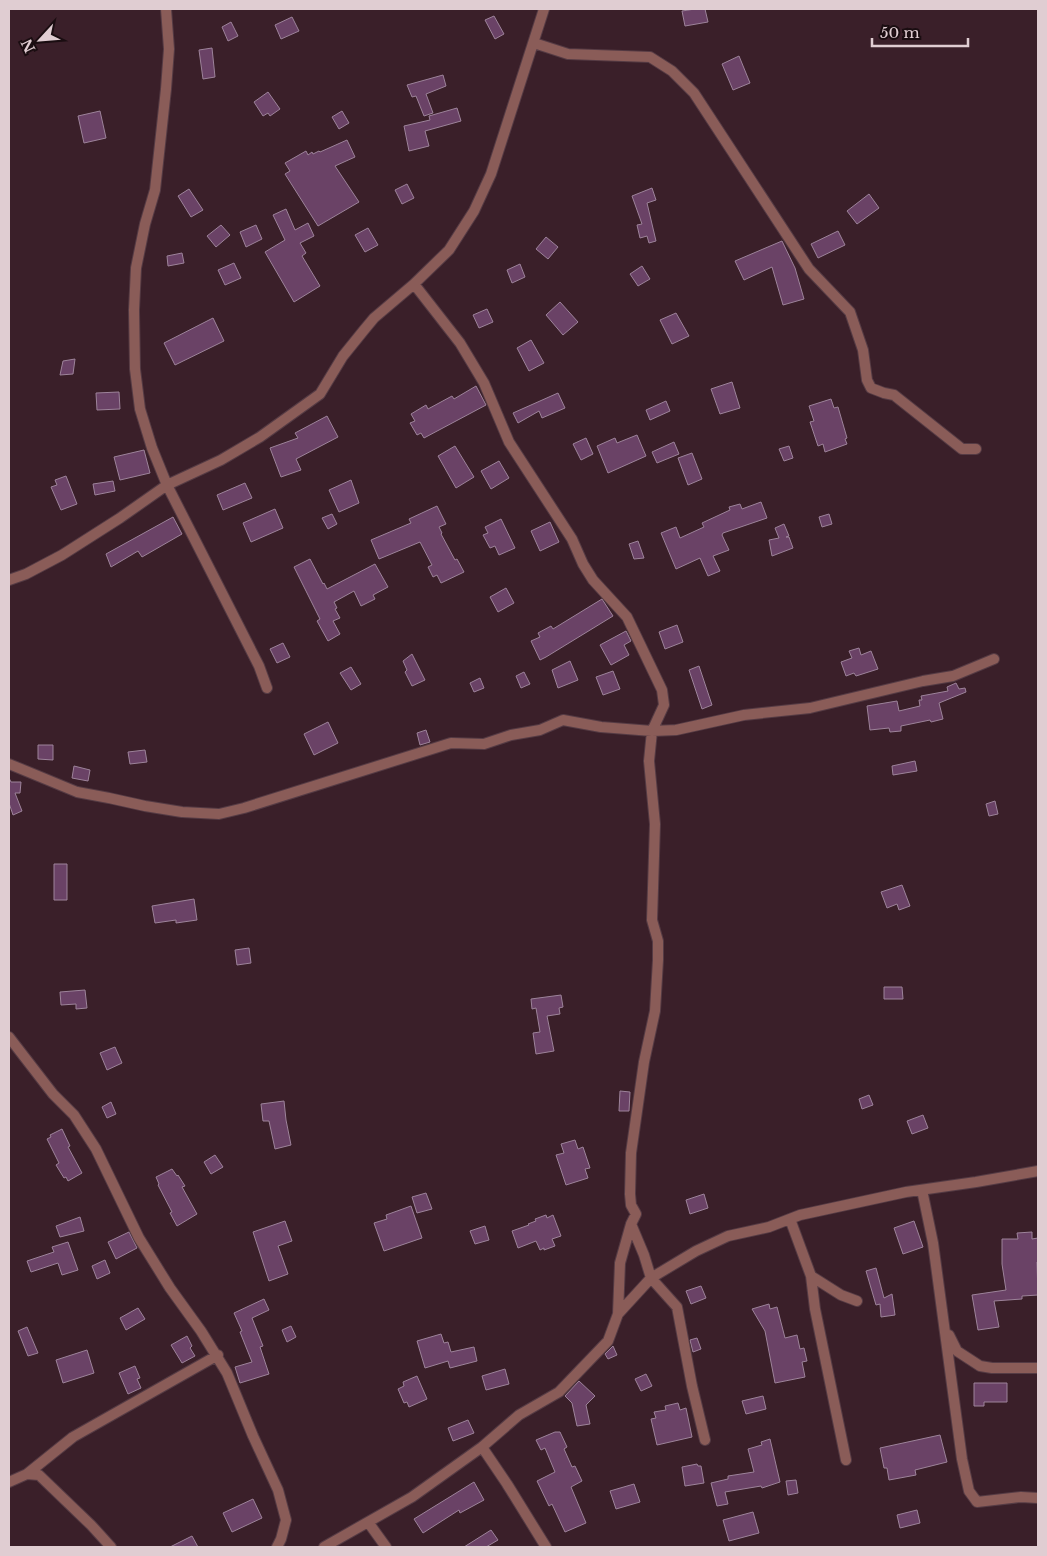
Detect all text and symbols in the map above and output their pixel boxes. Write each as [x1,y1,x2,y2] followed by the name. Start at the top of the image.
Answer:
[15,15,65,65] north arrow
[872,15,968,47] scale bar
[880,23,920,42] text: 50 m
[17,36,39,56] text: N

